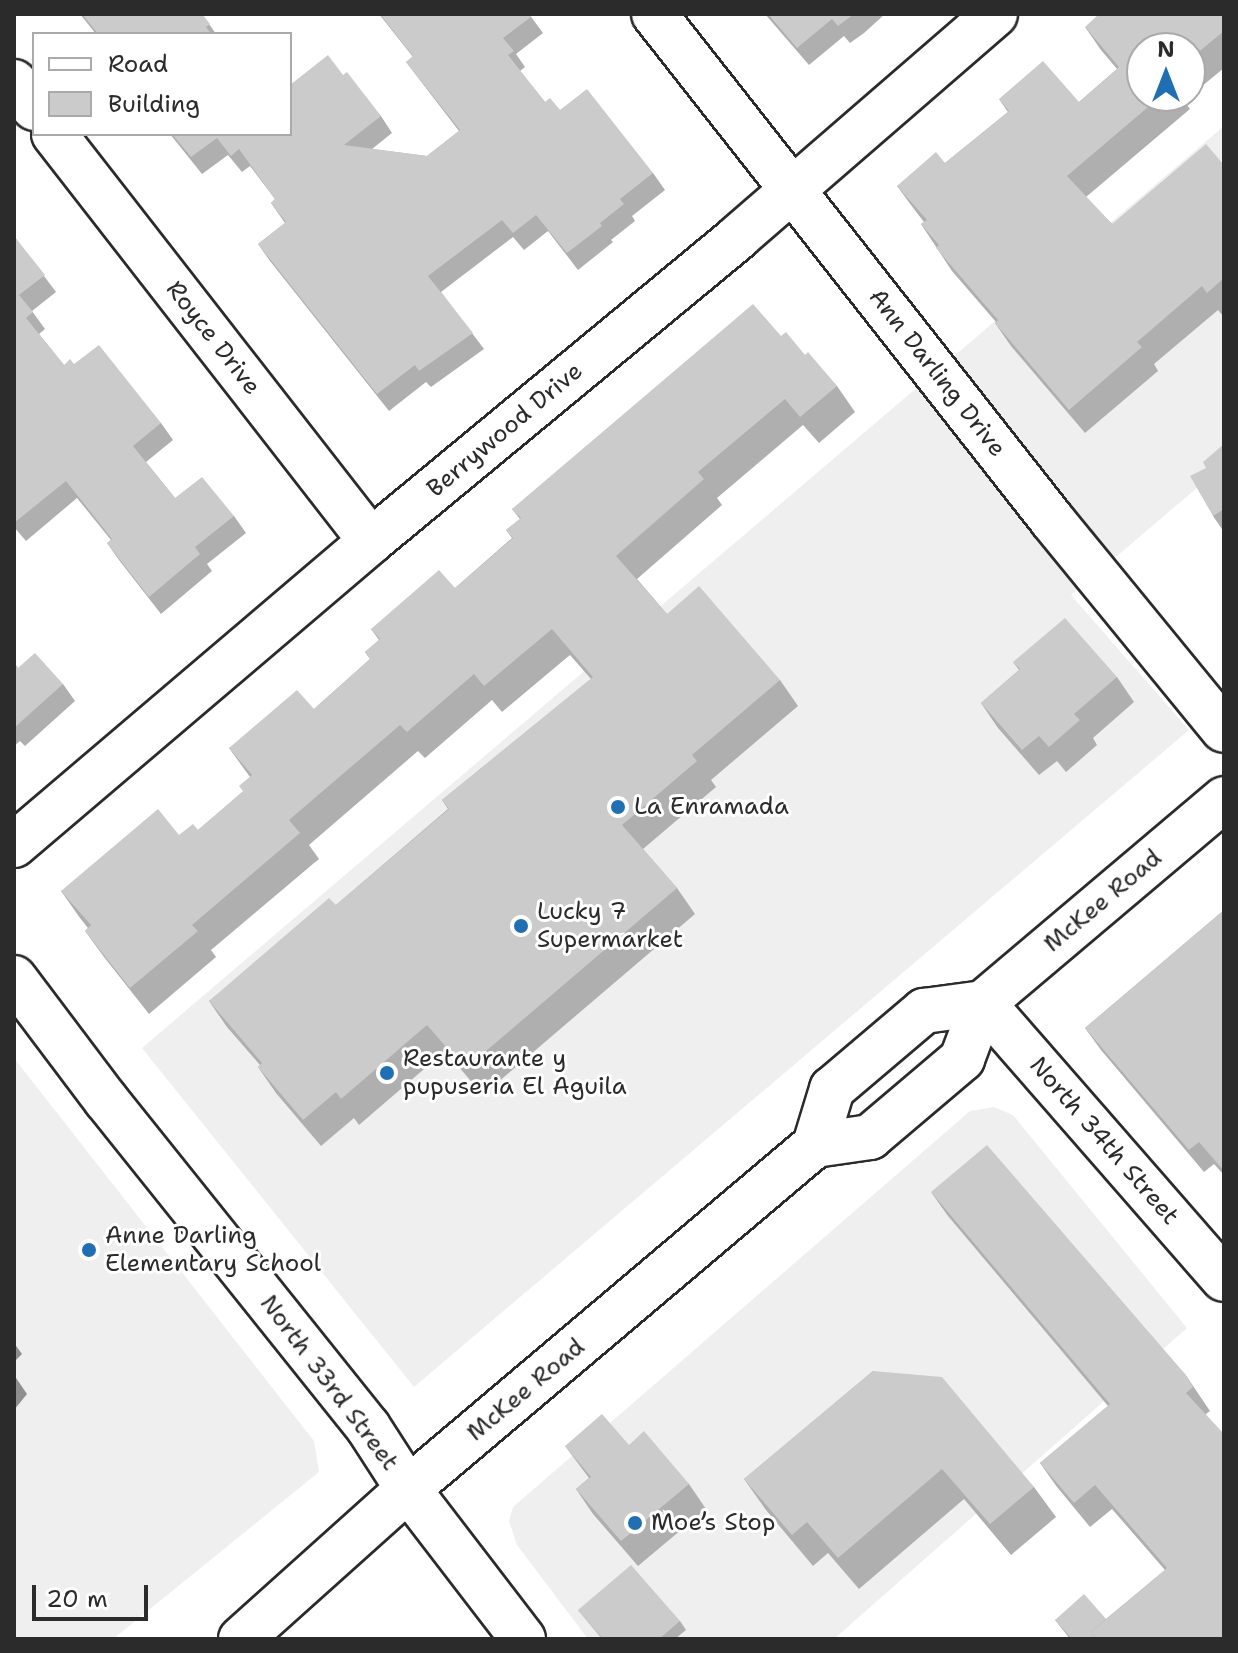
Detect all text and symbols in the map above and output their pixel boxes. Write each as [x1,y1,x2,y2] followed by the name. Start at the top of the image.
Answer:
[32,32,292,136] legend
[1126,32,1206,112] north arrow
[1157,35,1175,64] text: N
[108,48,168,80] text: Road
[108,88,200,120] text: Building
[160,275,266,401] street label: Royce Drive
[862,283,1012,463] street label: Ann Darling Drive
[421,357,589,503] street label: Berrywood Drive
[634,793,789,821] place label: La Enramada
[609,798,627,816] marker: La Enramada
[1038,844,1168,958] street label: McKee Road
[537,898,683,954] place label: Lucky 7 Supermarket
[512,917,530,935] marker: Lucky 7 Supermarket
[403,1045,627,1101] place label: Restaurante y pupuseria El Aguila
[1023,1051,1185,1231] street label: North 34th Street
[378,1064,396,1082] marker: Restaurante y pupuseria El Aguila
[105,1222,321,1278] place label: Anne Darling Elementary School
[80,1241,98,1259] marker: Anne Darling Elementary School
[254,1290,404,1476] street label: North 33rd Street
[461,1333,591,1447] street label: McKee Road
[651,1509,775,1537] place label: Moe’s Stop
[626,1514,644,1532] marker: Moe’s Stop
[36,1569,152,1619] scale bar
[46,1583,108,1615] text: 20 m

